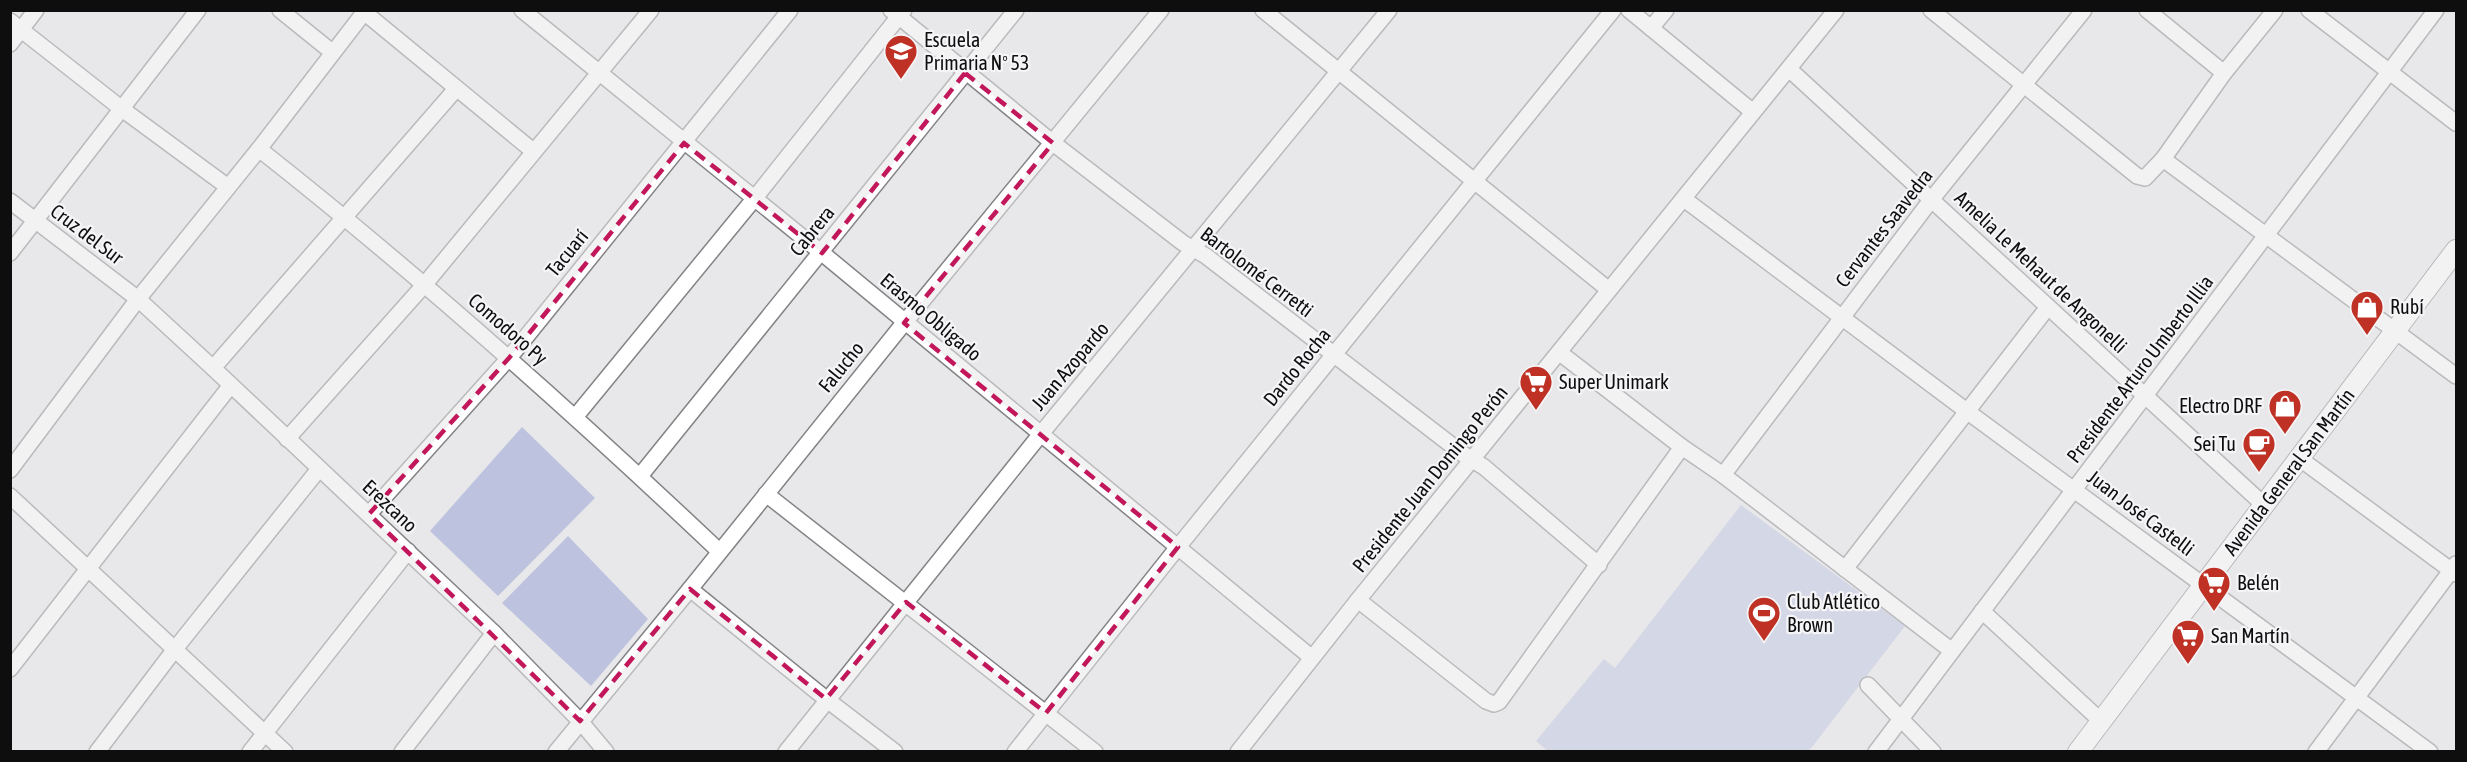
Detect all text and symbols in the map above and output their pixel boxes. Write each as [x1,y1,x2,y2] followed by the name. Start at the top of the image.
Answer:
[924,28,1029,74] place label: Escuela Primaria Nº 53
[883,33,919,80] school or university icon: Escuela Primaria Nº 53
[1830,164,1937,291] street label: Cervantes Saavedra
[1951,186,2132,357] street label: Amelia Le Mehaut de Angonelli
[46,199,129,269] street label: Cruz del Sur
[785,201,839,260] street label: Cabrera
[1196,222,1318,321] street label: Bartolomé Cerretti
[541,224,593,281] street label: Tacuarí
[876,268,986,365] street label: Erasmo Obligado
[2062,270,2218,467] street label: Presidente Arturo Umberto Illia
[464,288,553,369] street label: Comodoro Py
[2349,289,2385,336] shop icon: Rubí
[2390,295,2424,318] place label: Rubí
[1026,317,1113,414] street label: Juan Azopardo
[1258,323,1335,410] street label: Dardo Rocha
[813,337,868,397] street label: Falucho
[1518,364,1554,411] supermarket icon: Super Unimark
[1559,370,1669,393] place label: Super Unimark
[1347,381,1512,577] street label: Presidente Juan Domingo Perón
[2218,384,2359,560] street label: Avenida General San Martín
[2267,388,2303,435] shop icon: Electro DRF
[2179,394,2262,417] place label: Electro DRF
[2241,426,2277,473] cafe icon: Sei Tu
[2194,432,2236,455] place label: Sei Tu
[2083,465,2199,560] street label: Juan José Castelli
[358,475,422,537] street label: Erezcano
[2196,565,2232,612] supermarket icon: Belén
[2237,571,2279,594] place label: Belén
[1787,590,1880,636] place label: Club Atlético Brown
[1746,595,1782,642] sports icon: Club Atlético Brown
[2170,618,2206,665] supermarket icon: San Martín
[2211,624,2290,647] place label: San Martín

